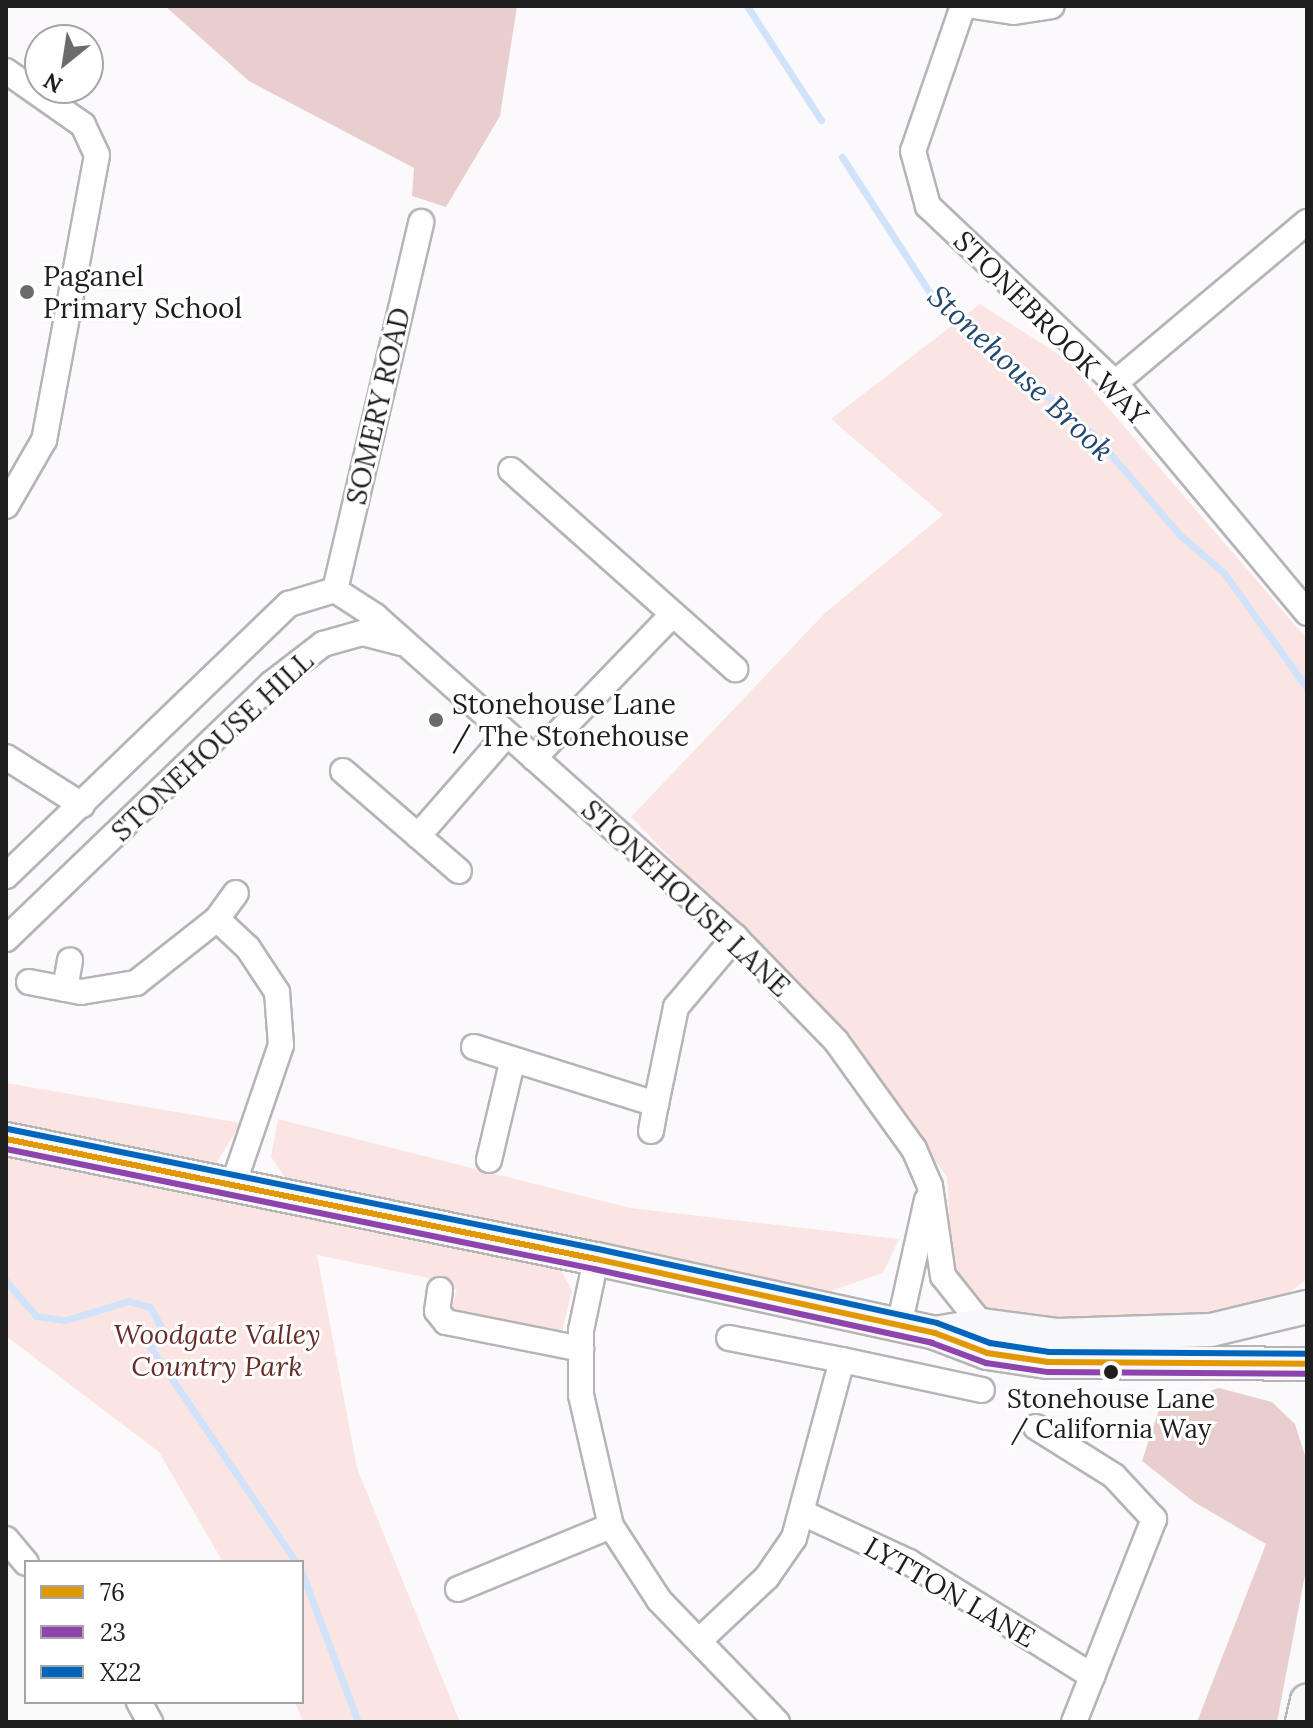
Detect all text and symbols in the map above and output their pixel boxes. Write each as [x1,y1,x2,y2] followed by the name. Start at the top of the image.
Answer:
[24,24,104,104] north arrow
[39,67,67,99] text: N
[947,224,1155,432] street label: STONEBROOK WAY
[43,259,242,325] place label: Paganel Primary School
[921,278,1121,468] water label: Stonehouse Brook
[18,283,36,301] marker: Paganel Primary School
[339,304,417,508] street label: SOMERY ROAD
[104,644,320,848] street label: STONEHOUSE HILL
[452,687,689,753] place label: Stonehouse Lane / The Stonehouse
[427,711,445,729] marker: Stonehouse Lane / The Stonehouse
[575,793,797,1003] street label: STONEHOUSE LANE
[113,1317,321,1383] park label: Woodgate Valley Country Park
[1103,1364,1119,1380] marker: Stonehouse Lane / California Way
[1007,1383,1215,1444] place label: Stonehouse Lane / California Way
[859,1530,1041,1654] street label: LYTTON LANE
[24,1560,304,1704] legend
[100,1577,125,1608] text: 76
[100,1617,126,1648] text: 23
[100,1657,141,1688] text: X22

